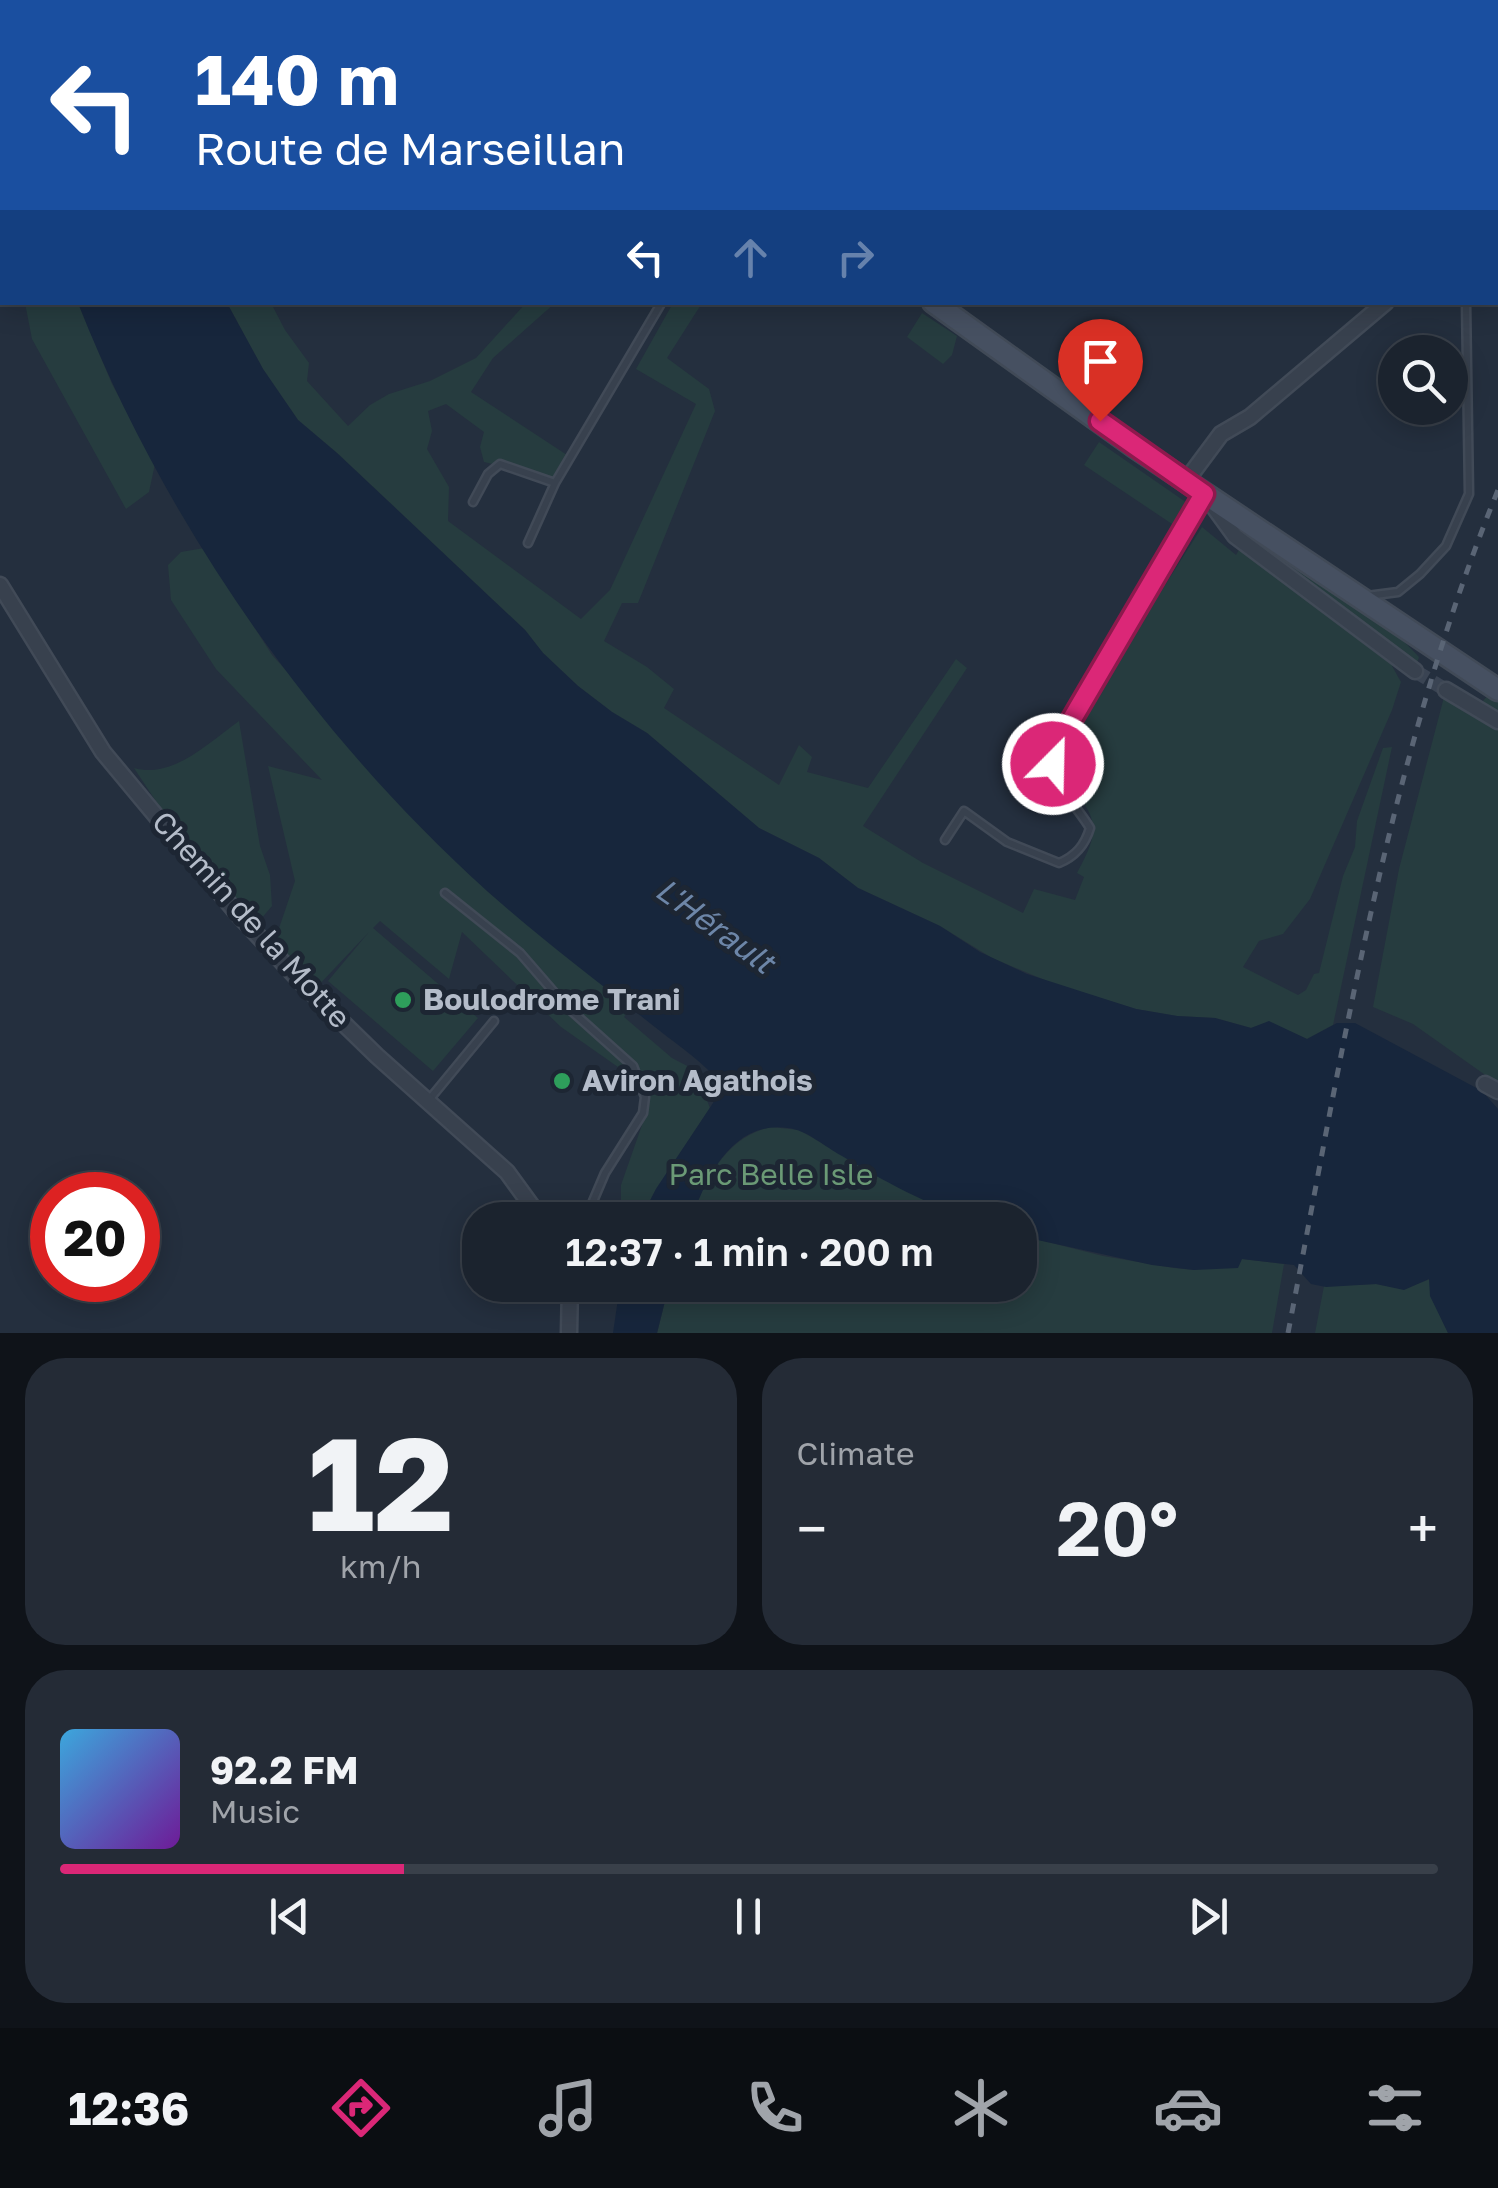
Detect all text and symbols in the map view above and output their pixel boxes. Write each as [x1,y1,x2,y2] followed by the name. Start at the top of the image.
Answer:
[195,36,399,120] text: 140 m
[30,40,160,170] icon: left
[195,121,625,175] text: Route de Marseillan
[618,230,673,285] icon: left
[723,230,778,285] icon: ahead
[828,230,883,285] icon: right
[1058,319,1143,422] pin
[1073,334,1128,389] icon: arrive
[1378,335,1468,425] map controls
[1378,335,1468,425] button: search
[1001,712,1105,816] position arrow
[145,804,358,1035] street label: Chemin de la Motte
[649,870,785,983] water label: L'Hérault
[423,981,680,1017] place label: Boulodrome Trani
[392,989,414,1011] marker: Boulodrome Trani
[582,1062,813,1098] place label: Aviron Agathois
[551,1070,573,1092] marker: Aviron Agathois
[669,1156,873,1192] park label: Parc Belle Isle
[30,1172,160,1302] speed limit sign: 20
[566,1229,934,1274] text: 12:37 · 1 min · 200 m
[308,1404,454,1560] text: 12
[797,1434,915,1472] text: Climate
[1056,1482,1178,1573] text: 20°
[797,1495,827,1561] text: −
[1408,1495,1438,1561] text: +
[340,1547,421,1585] text: km/h
[210,1747,359,1792] text: 92.2 FM
[210,1792,300,1830] text: Music
[262,1889,317,1944] icon: previous
[721,1889,776,1944] icon: pause
[1181,1889,1236,1944] icon: next
[326,2073,396,2143] icon: directions
[533,2073,603,2143] icon: music
[740,2073,810,2143] icon: phone
[946,2073,1016,2143] icon: climate
[1153,2073,1223,2143] icon: car
[1360,2073,1430,2143] icon: filters
[68,2081,189,2135] text: 12:36

